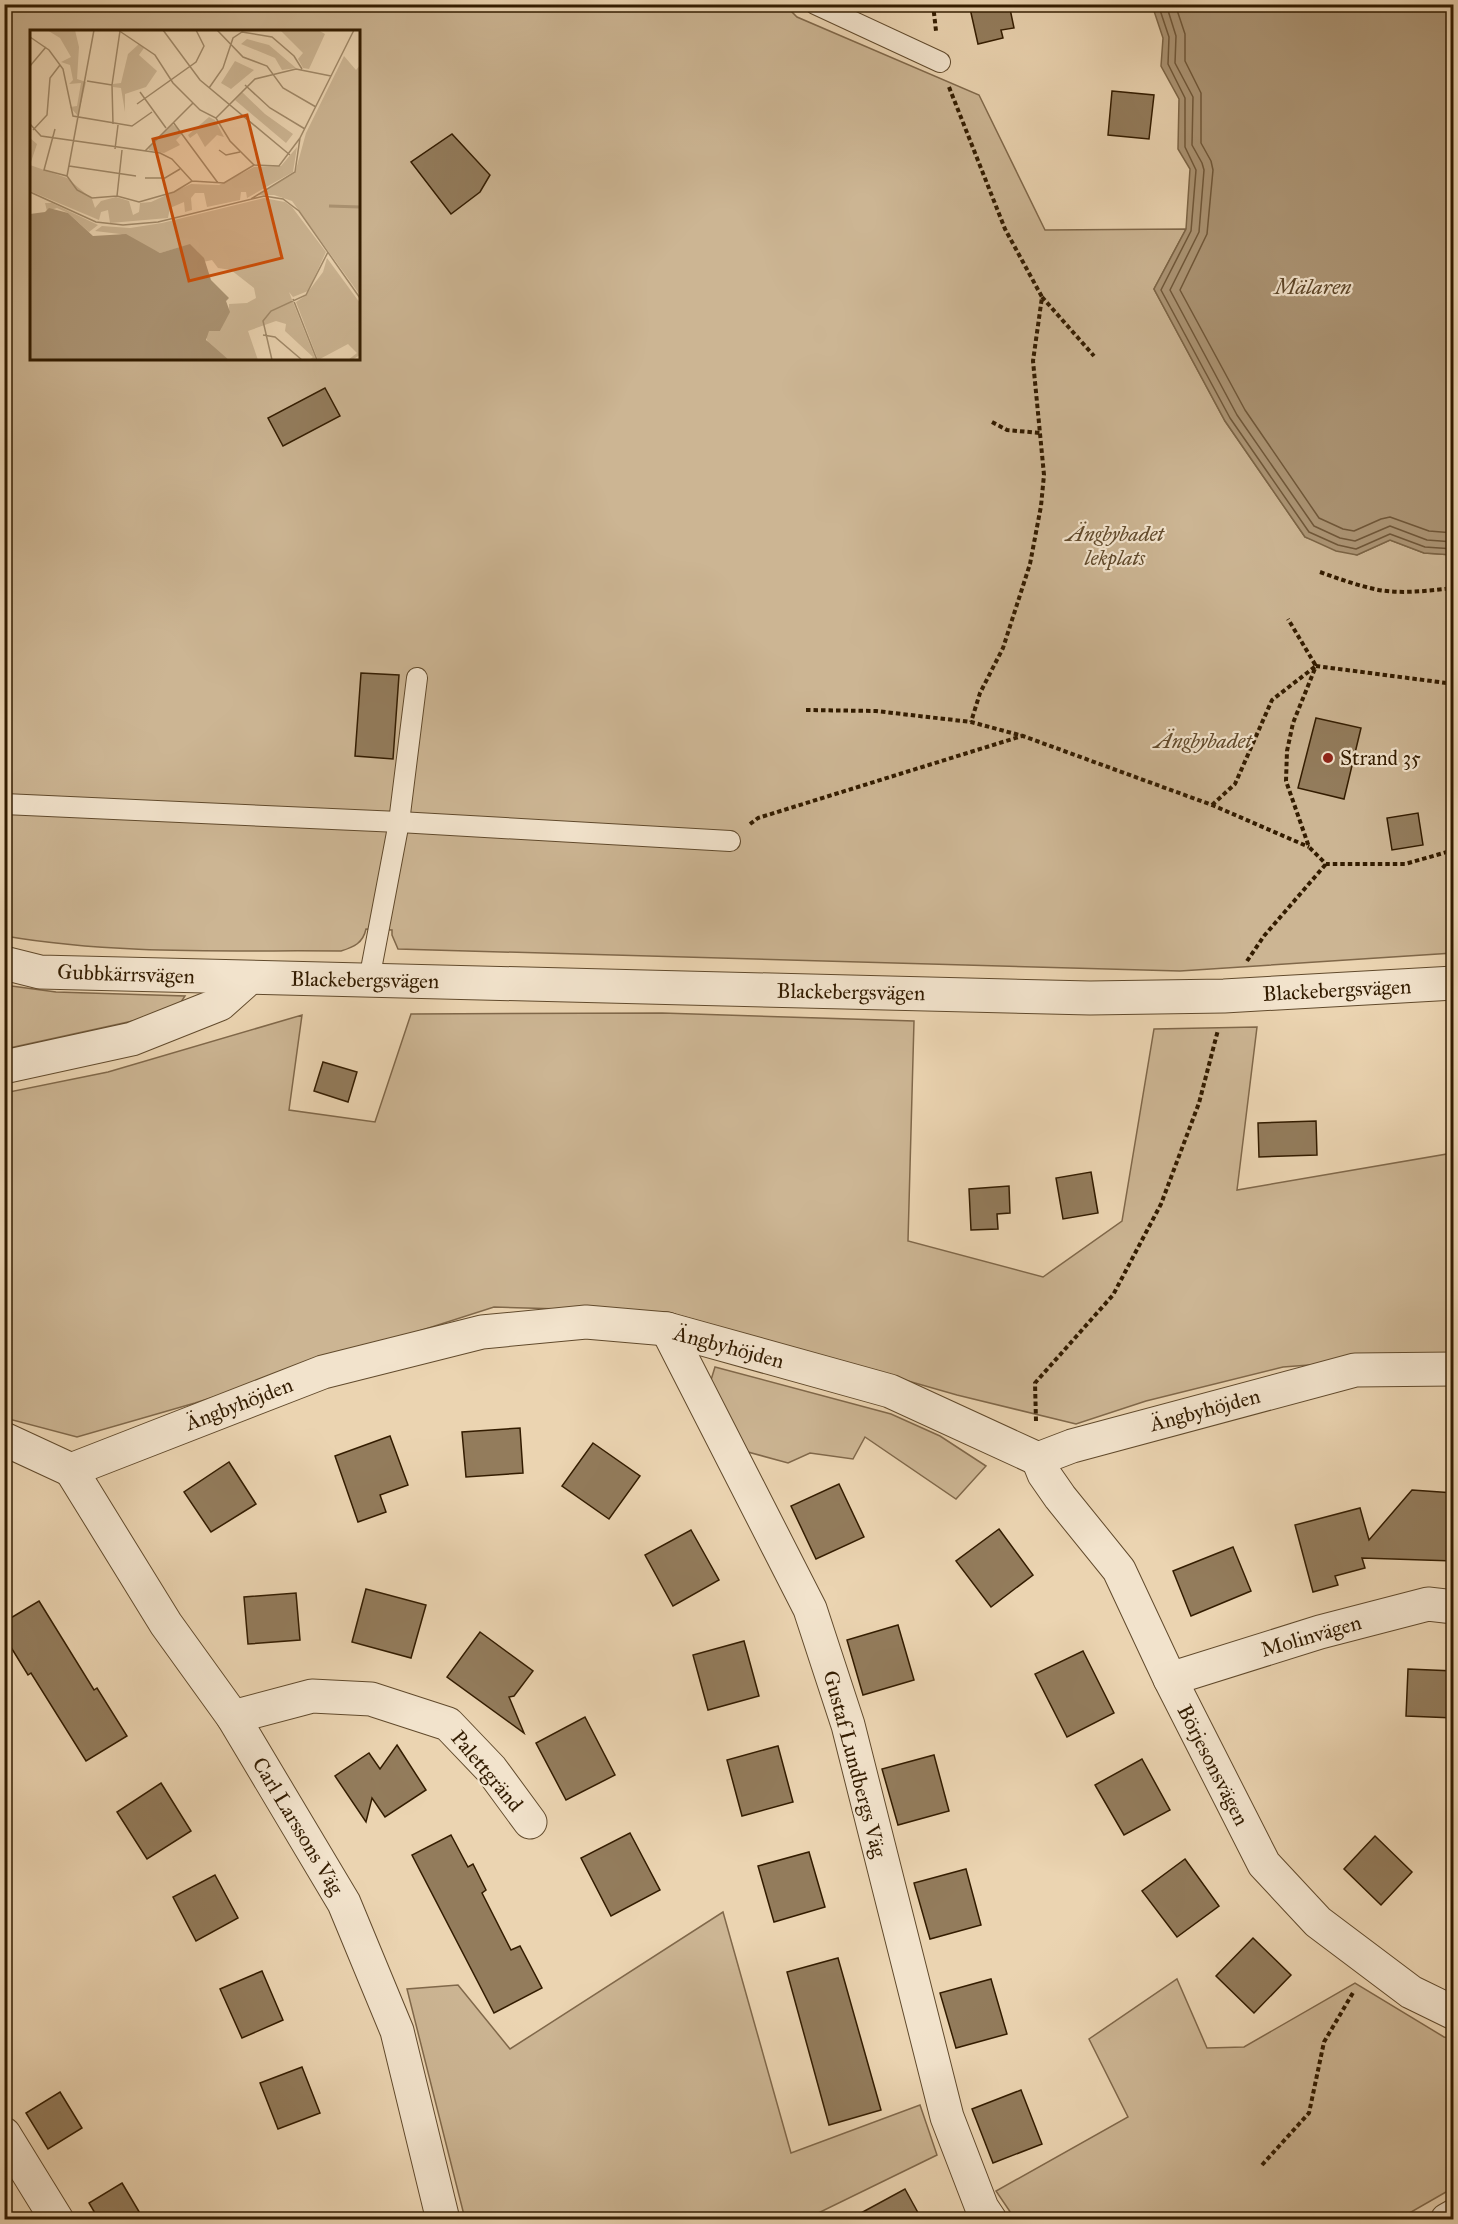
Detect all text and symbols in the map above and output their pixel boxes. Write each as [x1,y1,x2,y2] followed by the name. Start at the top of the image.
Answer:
[30,30,360,360] inset map
[1272,273,1352,300] water label: Mälaren
[1064,521,1165,571] park label: Ängbybadet lekplats
[1152,728,1253,754] park label: Ängbybadet
[1340,745,1421,771] place label: Strand 35
[1321,751,1335,765] marker: Strand 35
[57,959,195,989] street label: Gubbkärrsvägen
[290,966,440,994] street label: Blackebergsvägen
[1262,973,1412,1007] street label: Blackebergsvägen
[776,978,926,1006] street label: Blackebergsvägen
[670,1320,787,1374] street label: Ängbyhöjden
[181,1372,296,1437] street label: Ängbyhöjden
[1146,1383,1263,1437] street label: Ängbyhöjden
[1258,1609,1364,1663] street label: Molinvägen
[818,1668,893,1861] street label: Gustaf Lundbergs Väg
[1171,1700,1255,1830] street label: Börjesonsvägen
[445,1725,529,1817] street label: Palettgränd
[247,1752,349,1900] street label: Carl Larssons Väg

